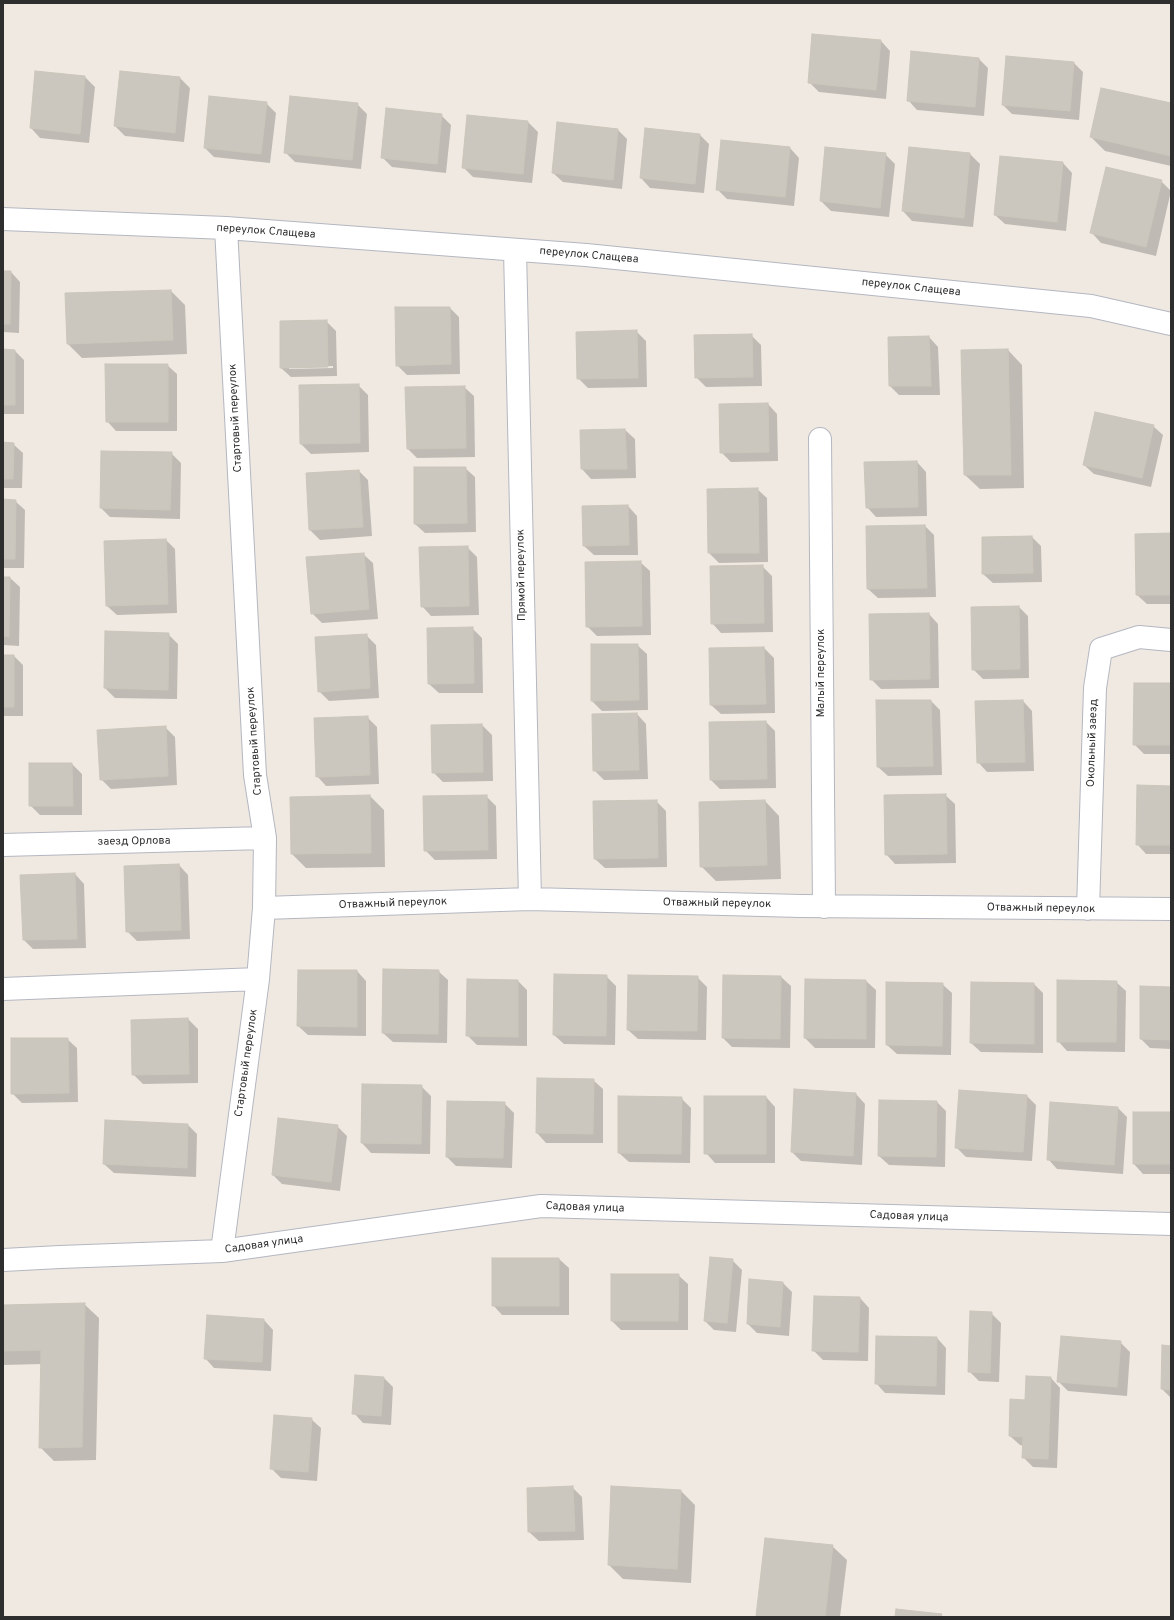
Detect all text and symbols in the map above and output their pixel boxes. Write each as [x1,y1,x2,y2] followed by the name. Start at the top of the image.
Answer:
[216,222,316,242] street label: переулок Слащева
[539,245,639,267] street label: переулок Слащева
[861,276,961,300] street label: переулок Слащева
[227,363,245,473] street label: Стартовый переулок
[515,529,529,621] street label: Прямой переулок
[815,629,829,717] street label: Малый переулок
[245,686,265,796] street label: Стартовый переулок
[1085,699,1101,787] street label: Окольный заезд
[97,835,171,849] street label: заезд Орлова
[339,896,447,912] street label: Отважный переулок
[663,896,771,912] street label: Отважный переулок
[987,901,1095,917] street label: Отважный переулок
[233,1008,261,1118] street label: Стартовый переулок
[545,1200,625,1216] street label: Садовая улица
[869,1209,949,1225] street label: Садовая улица
[224,1233,304,1257] street label: Садовая улица

